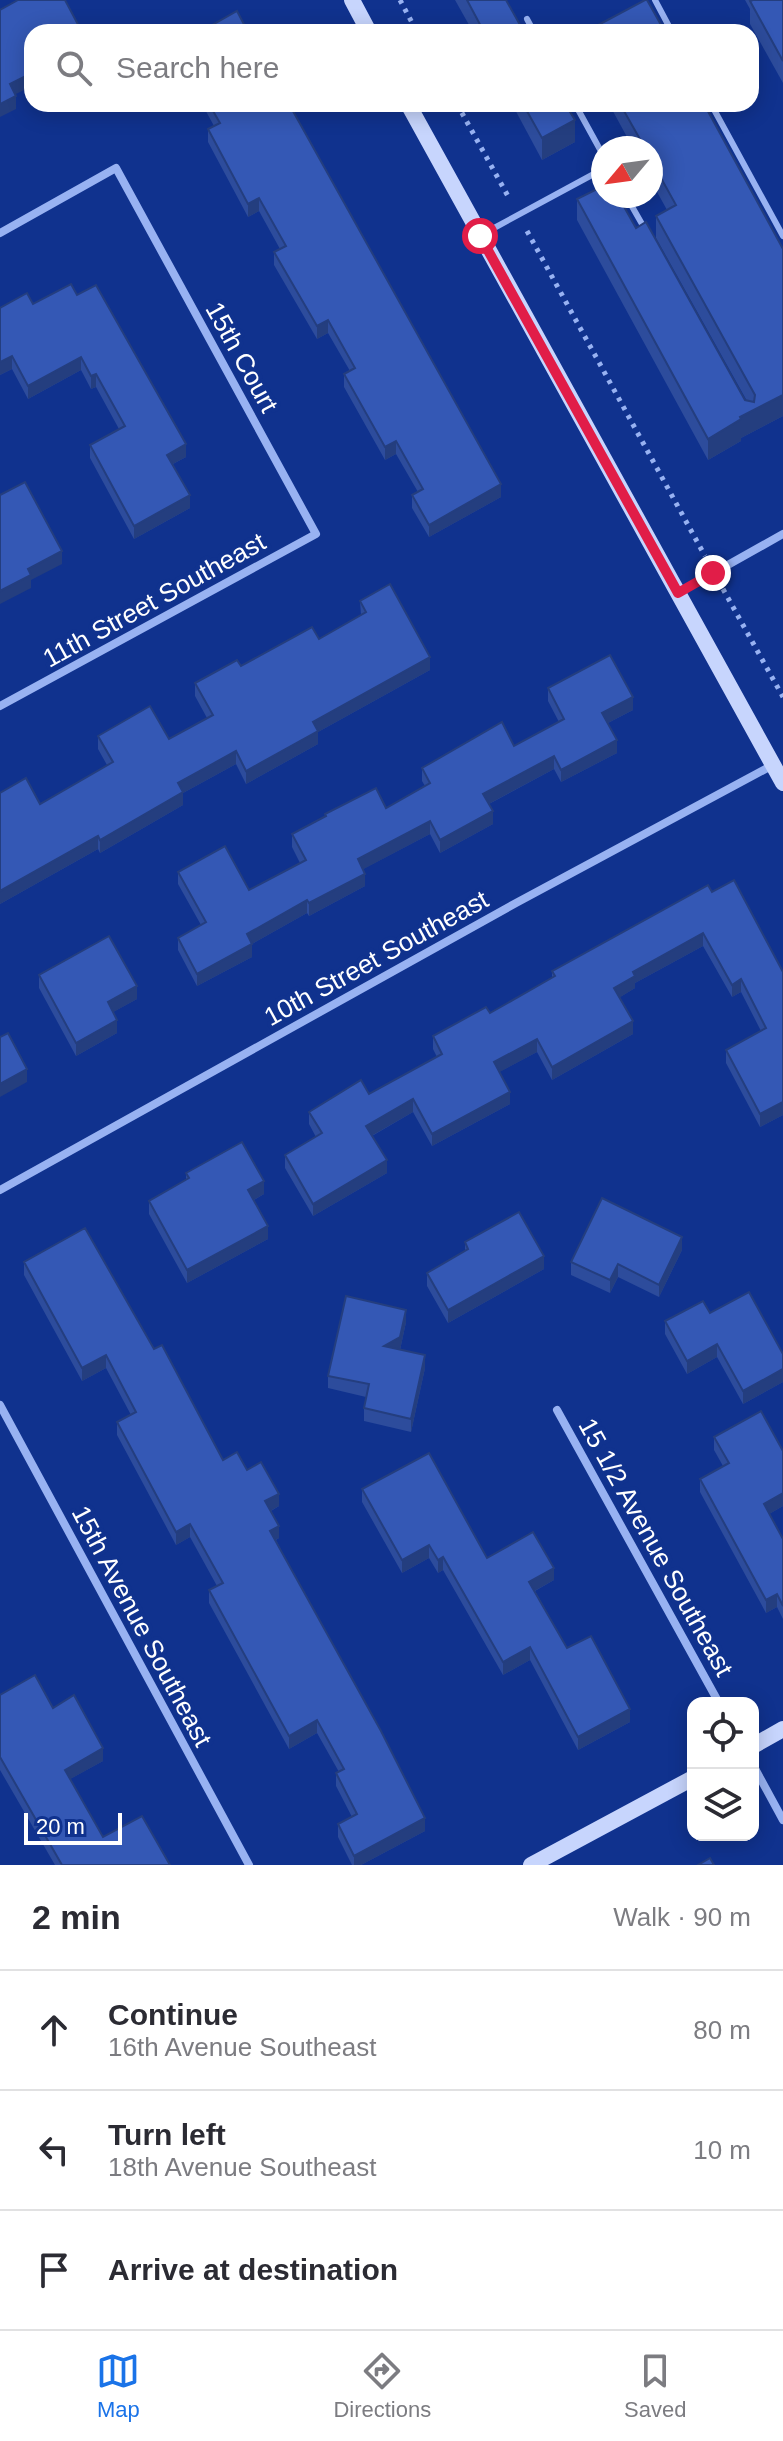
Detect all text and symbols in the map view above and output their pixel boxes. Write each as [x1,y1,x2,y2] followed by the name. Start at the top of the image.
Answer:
[24,24,759,112] search box
[52,46,96,90] icon: search
[116,51,279,84] text: Search here
[591,136,663,208] north arrow
[462,218,498,254] route start
[199,297,285,418] street label: 15th Court
[38,526,271,674] street label: 11th Street Southeast
[695,555,731,591] route end
[259,884,494,1032] street label: 10th Street Southeast
[573,1413,740,1682] street label: 15 1/2 Avenue Southeast
[66,1500,219,1752] street label: 15th Avenue Southeast
[687,1697,759,1841] map controls
[687,1697,759,1769] button: locate
[687,1769,759,1841] button: layers
[24,1809,122,1845] scale bar
[36,1814,85,1839] text: 20 m
[32,1898,121,1936] text: 2 min
[613,1902,751,1932] text: Walk · 90 m
[108,1998,238,2031] text: Continue
[32,2008,76,2052] icon: ahead
[693,2015,751,2045] text: 80 m
[108,2032,376,2062] text: 16th Avenue Southeast
[108,2118,226,2151] text: Turn left
[32,2128,76,2172] icon: left
[693,2135,751,2165] text: 10 m
[108,2152,376,2182] text: 18th Avenue Southeast
[32,2248,76,2292] icon: arrive
[108,2253,398,2286] text: Arrive at destination
[96,2349,140,2423] tab: Map
[333,2349,431,2423] tab: Directions
[624,2349,687,2423] tab: Saved

